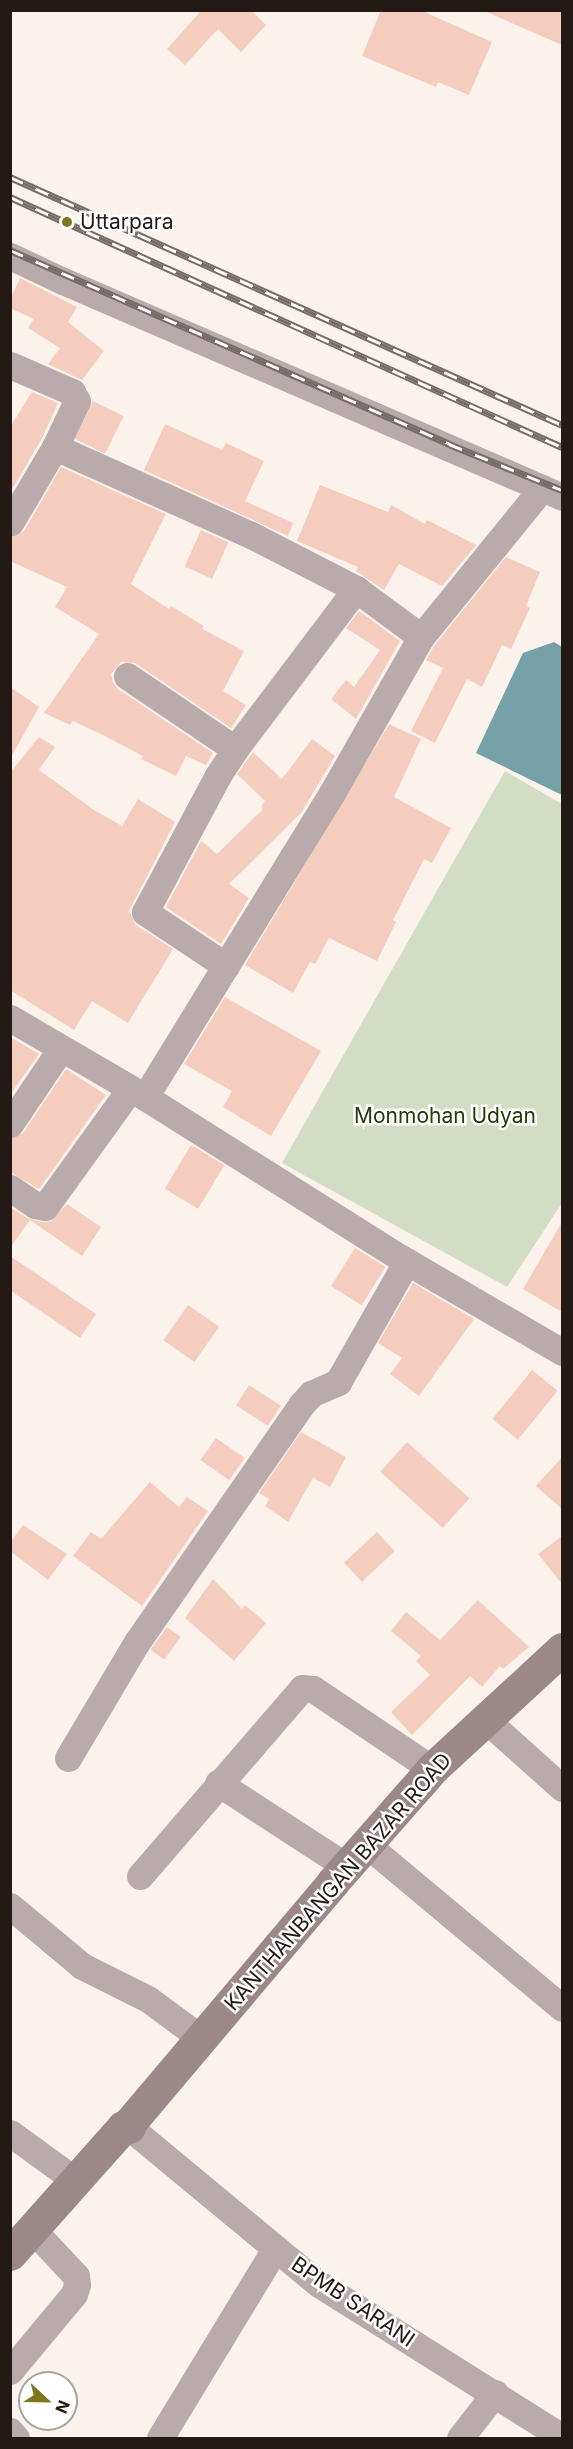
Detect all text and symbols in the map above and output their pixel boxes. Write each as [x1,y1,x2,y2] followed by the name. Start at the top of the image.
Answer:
[80,209,174,235] place label: Uttarpara
[58,213,76,231] marker: Uttarpara
[354,1103,536,1129] park label: Monmohan Udyan
[219,1748,457,2016] street label: KANTHANBANGAN BAZAR ROAD
[287,2252,419,2352] street label: BPMB SARANI
[18,2371,78,2431] north arrow
[51,2398,74,2416] text: N

